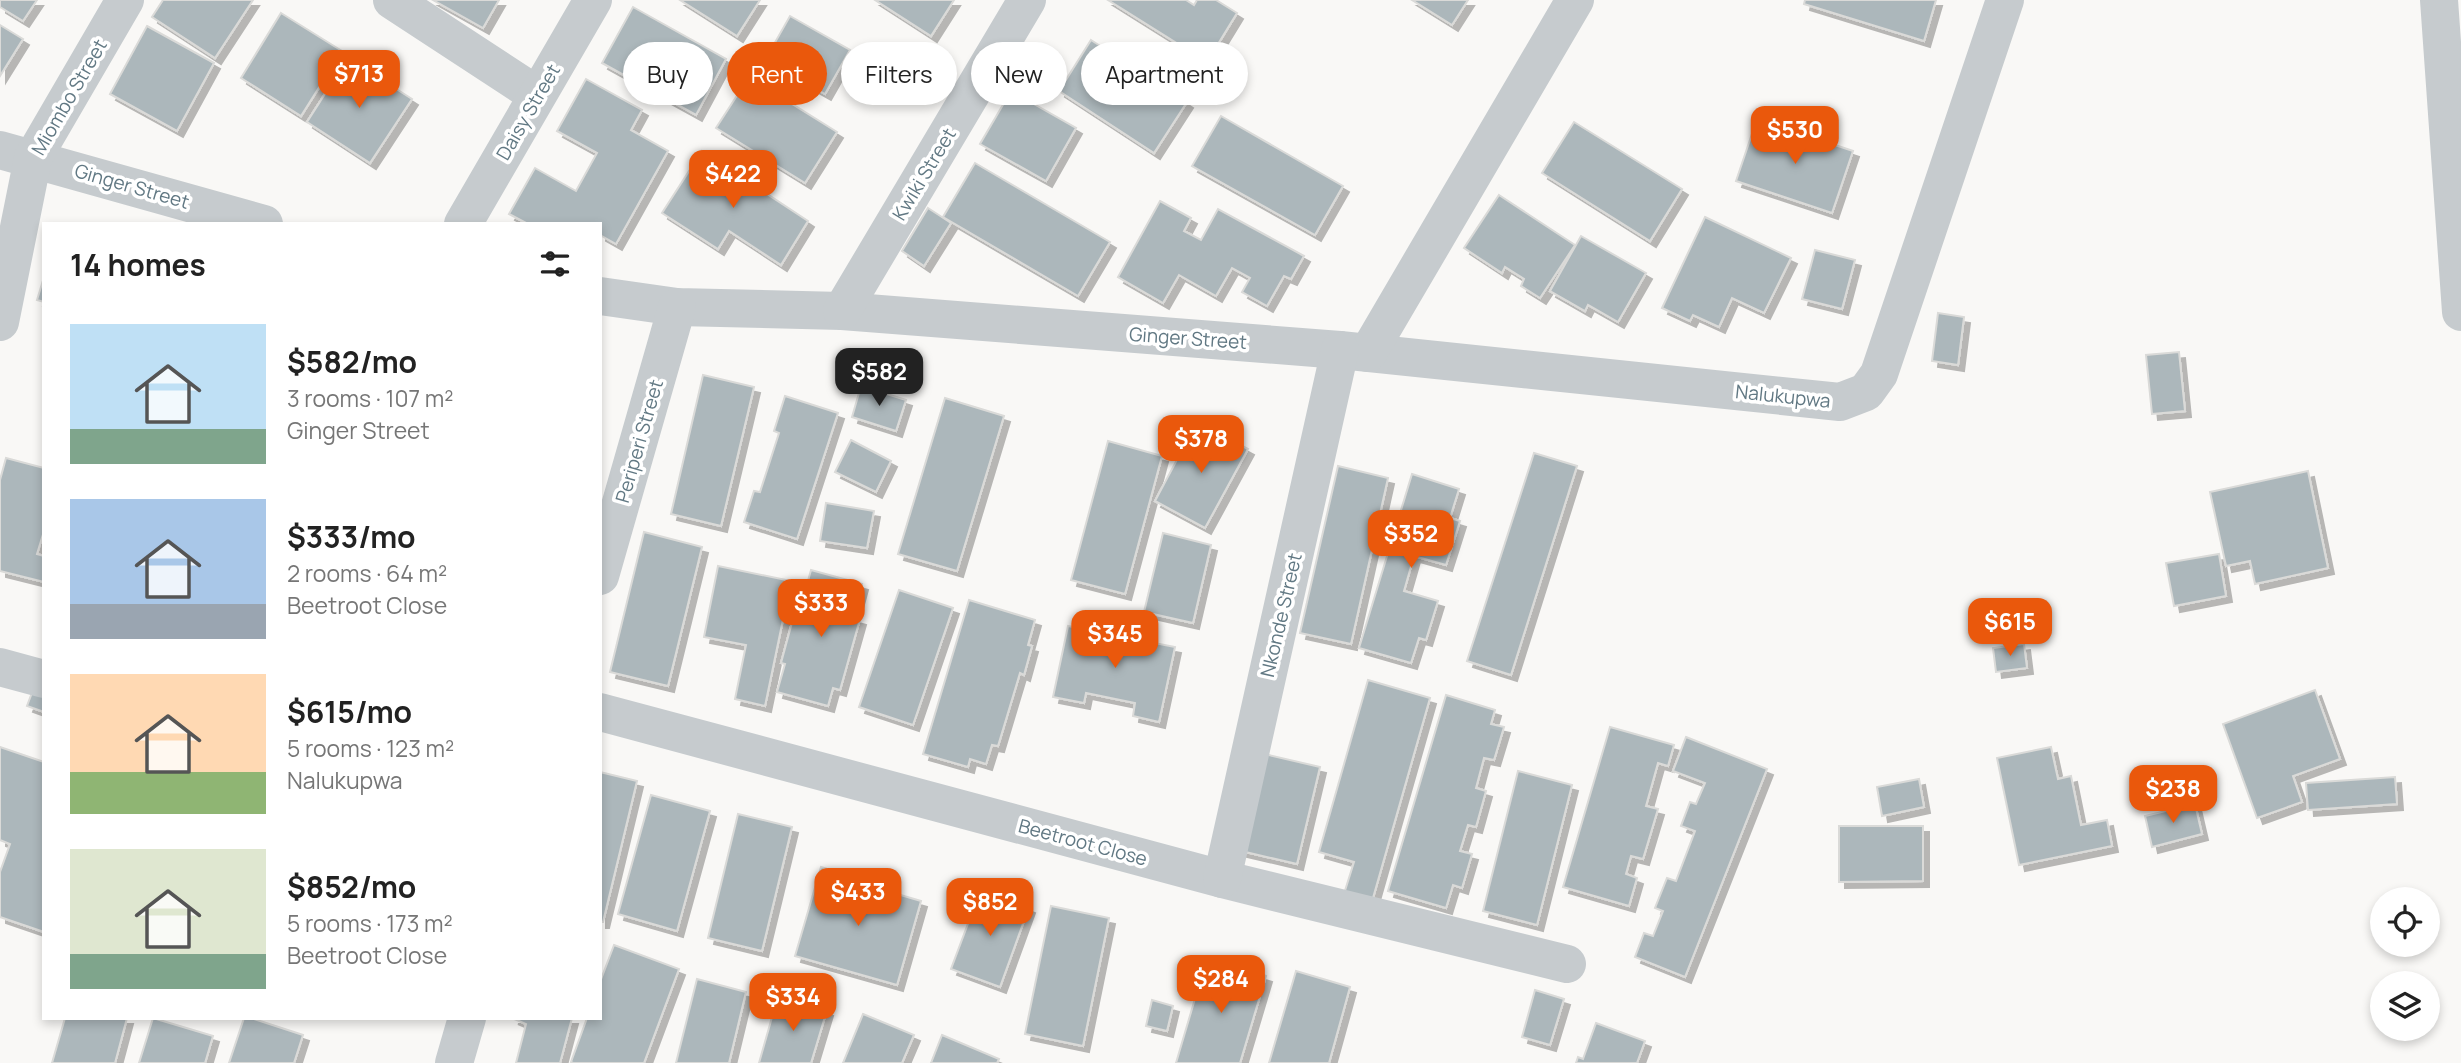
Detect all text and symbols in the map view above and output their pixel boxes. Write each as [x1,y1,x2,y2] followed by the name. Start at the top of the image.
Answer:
[25,34,113,160] street label: Miombo Street
[623,42,713,105] chip: Buy
[727,42,827,105] chip: Rent
[841,42,957,105] chip: Filters
[971,42,1067,105] chip: New
[1081,42,1248,105] chip: Apartment
[318,50,400,110] pin: $713
[334,57,384,89] text: $713
[490,59,566,165] street label: Daisy Street
[1754,106,1836,166] pin: $530
[1767,113,1823,145] text: $530
[886,123,962,225] street label: Kwiki Street
[692,150,774,210] pin: $422
[72,157,192,215] street label: Ginger Street
[705,157,761,189] text: $422
[70,244,206,285] text: 14 homes
[536,245,574,283] icon: filters
[1128,321,1248,355] street label: Ginger Street
[287,341,417,382] text: $582/mo
[838,348,920,408] pin: $582
[126,352,210,436] icon: home
[851,355,907,387] text: $582
[609,376,669,506] street label: Periperi Street
[1734,378,1832,414] street label: Nalukupwa
[287,382,453,414] text: 3 rooms · 107 m²
[287,414,430,446] text: Ginger Street
[1160,416,1242,475] pin: $378
[1174,422,1228,454] text: $378
[1370,510,1452,570] pin: $352
[287,516,416,557] text: $333/mo
[1384,517,1438,549] text: $352
[126,527,210,611] icon: home
[1254,550,1308,680] street label: Nkonde Street
[287,557,447,589] text: 2 rooms · 64 m²
[780,580,862,639] pin: $333
[794,586,848,618] text: $333
[287,589,447,621] text: Beetroot Close
[1969,598,2051,658] pin: $615
[1984,605,2036,637] text: $615
[1074,610,1156,670] pin: $345
[1087,617,1143,649] text: $345
[287,691,412,732] text: $615/mo
[126,702,210,786] icon: home
[287,732,454,764] text: 5 rooms · 123 m²
[287,764,403,796] text: Nalukupwa
[2132,766,2214,825] pin: $238
[2145,772,2201,804] text: $238
[1016,812,1150,872] street label: Beetroot Close
[287,866,416,907] text: $852/mo
[817,869,899,928] pin: $433
[830,875,886,907] text: $433
[126,877,210,961] icon: home
[949,878,1031,938] pin: $852
[962,885,1018,917] text: $852
[2370,887,2440,1041] map controls
[2370,887,2440,957] button: locate
[287,907,453,939] text: 5 rooms · 173 m²
[287,939,447,971] text: Beetroot Close
[1180,956,1262,1015] pin: $284
[1193,962,1249,994] text: $284
[2370,971,2440,1041] button: layers
[752,974,834,1033] pin: $334
[765,980,821,1012] text: $334

